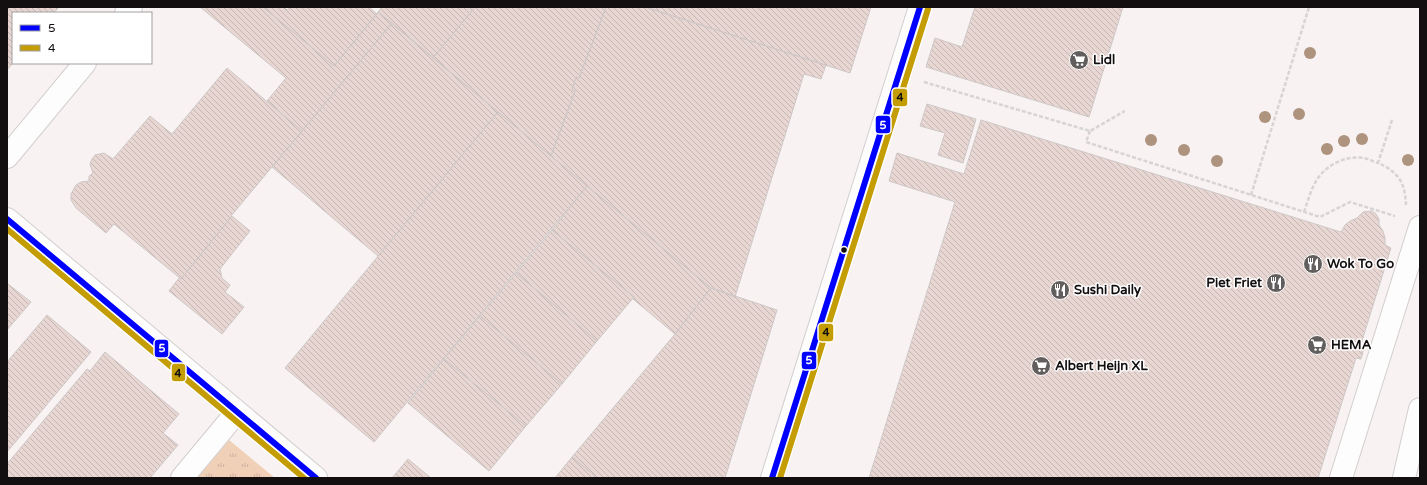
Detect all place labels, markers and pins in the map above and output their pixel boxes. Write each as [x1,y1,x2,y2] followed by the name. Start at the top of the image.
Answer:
[1068,49,1090,71] supermarket icon: Lidl
[1093,52,1115,68] place label: Lidl
[839,245,849,255] unlabelled marker
[1302,253,1324,275] restaurant icon: Wok To Go
[1327,256,1394,272] place label: Wok To Go
[1265,272,1287,294] restaurant icon: Piet Friet
[1206,275,1262,291] place label: Piet Friet
[1049,279,1071,301] restaurant icon: Sushi Daily
[1074,282,1141,298] place label: Sushi Daily
[1306,334,1328,356] supermarket icon: HEMA
[1331,337,1372,353] place label: HEMA
[1030,355,1052,377] supermarket icon: Albert Heijn XL
[1055,358,1148,374] place label: Albert Heijn XL

